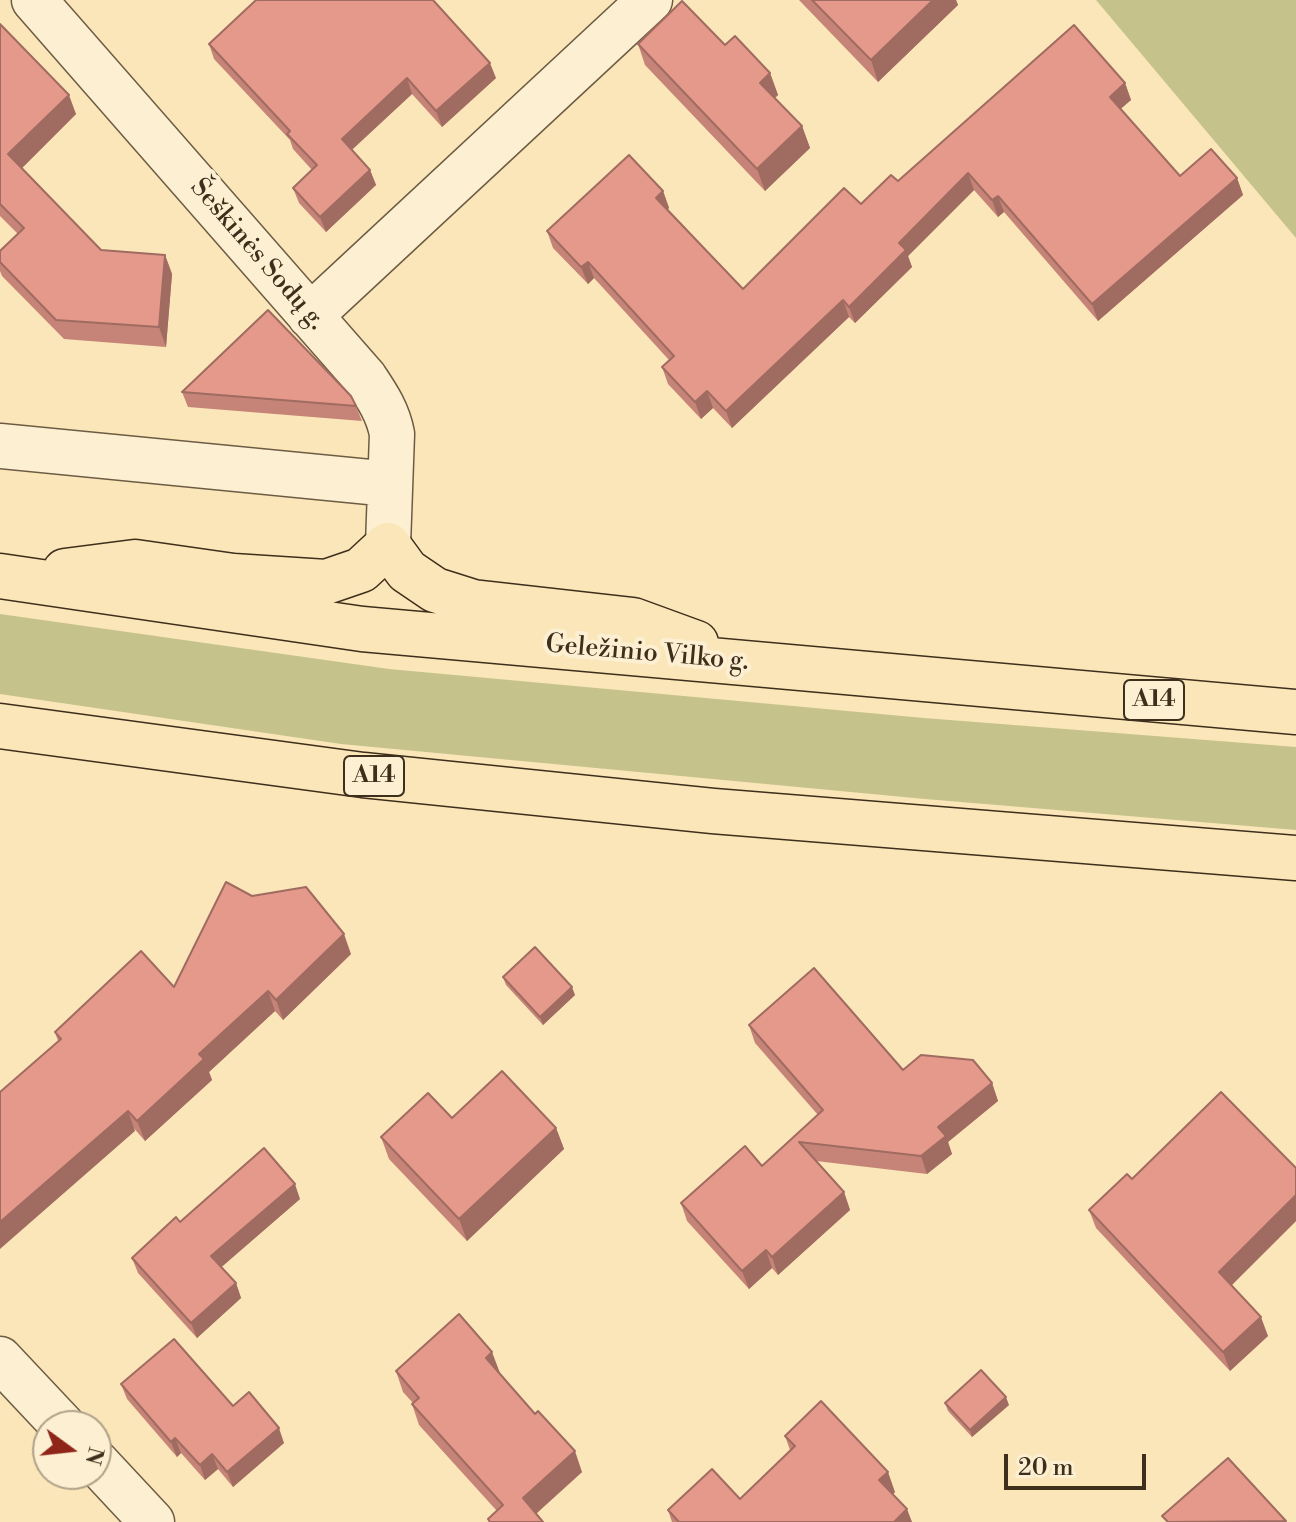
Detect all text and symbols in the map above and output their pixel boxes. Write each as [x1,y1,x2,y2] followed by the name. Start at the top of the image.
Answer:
[183,173,331,337] street label: Šeškinės Sodų g.
[544,630,750,678] street label: Geležinio Vilko g.
[1124,680,1184,720] road number: A14
[344,756,404,796] road number: A14
[32,1410,112,1490] north arrow
[1008,1438,1150,1488] scale bar
[78,1444,109,1468] text: N
[1018,1453,1074,1483] text: 20 m

